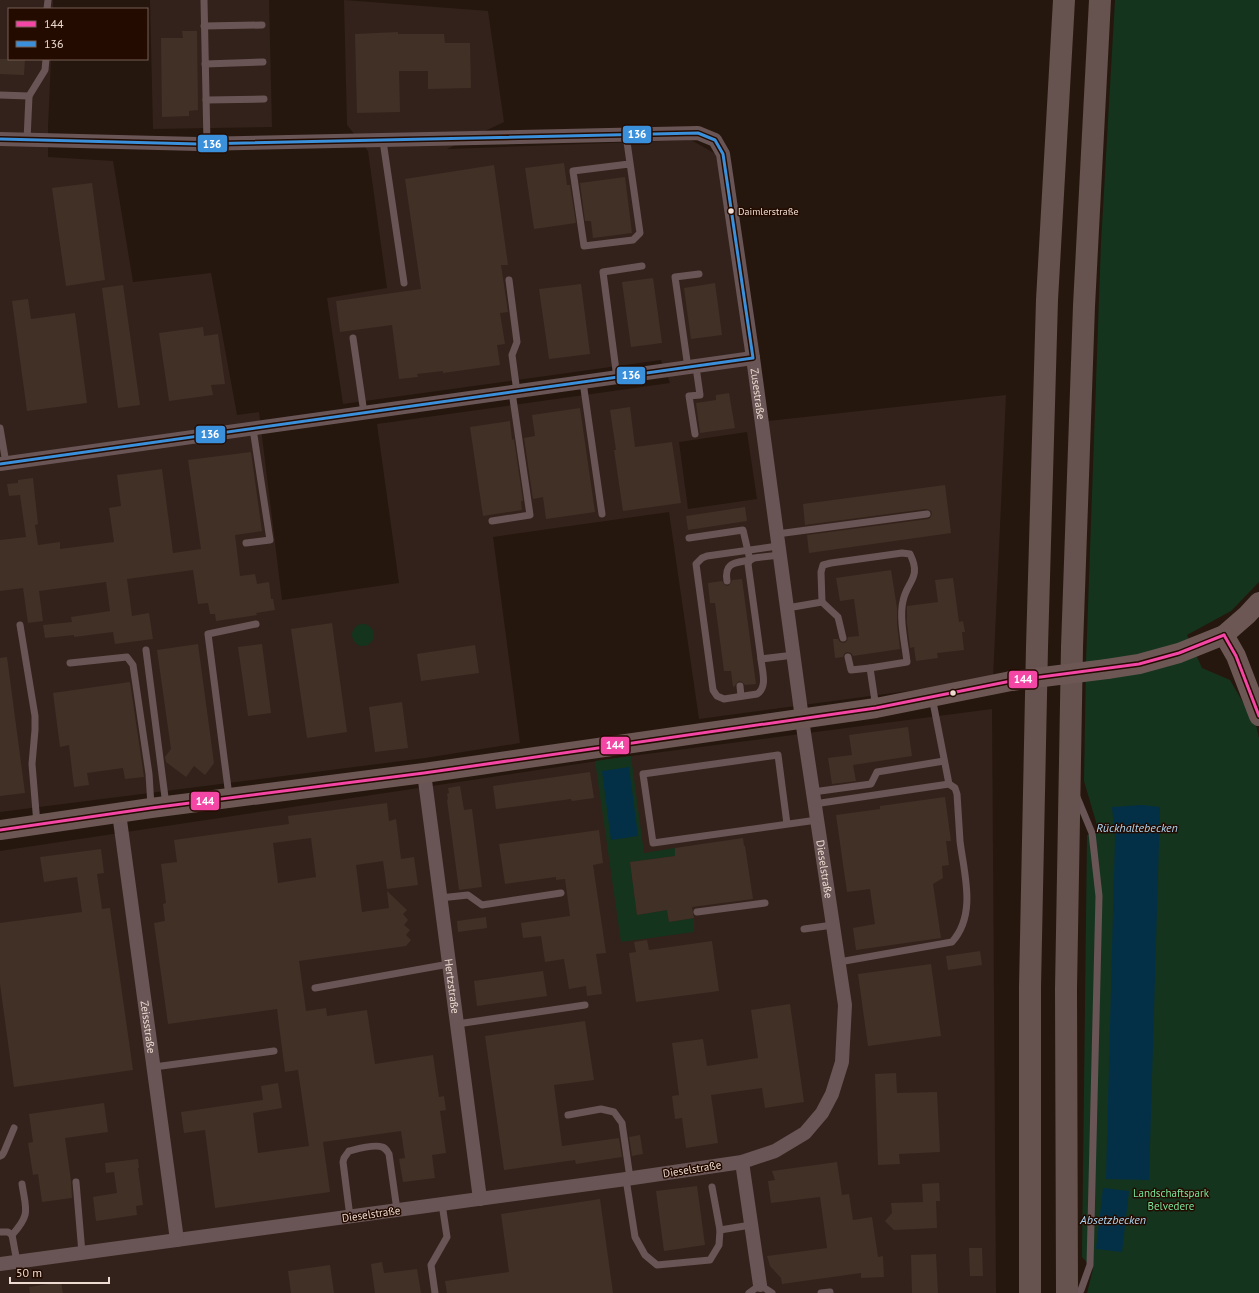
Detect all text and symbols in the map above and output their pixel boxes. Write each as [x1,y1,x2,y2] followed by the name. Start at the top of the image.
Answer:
[8,8,148,60] legend
[44,16,64,31] text: 144
[44,36,64,51] text: 136
[622,125,652,144] line badge: 136
[628,127,646,141] text: 136
[197,134,228,153] line badge: 136
[203,137,221,151] text: 136
[738,205,799,218] place label: Daimlerstraße
[726,206,736,216] marker: Daimlerstraße
[616,366,646,385] line badge: 136
[747,367,768,421] street label: Zusestraße
[622,368,640,382] text: 136
[195,425,226,444] line badge: 136
[201,427,219,441] text: 136
[1008,670,1038,689] line badge: 144
[1014,672,1033,686] text: 144
[948,688,958,698] unlabelled marker
[600,736,630,755] line badge: 144
[606,738,625,752] text: 144
[190,791,220,811] line badge: 144
[196,794,215,808] text: 144
[1096,820,1178,835] water label: Rückhaltebecken
[813,839,836,900] street label: Dieselstraße
[441,958,463,1015] street label: Hertzstraße
[138,1000,159,1055] street label: Zeissstraße
[662,1157,723,1181] street label: Dieselstraße
[1133,1186,1210,1213] park label: Landschaftspark Belvedere
[341,1203,401,1225] street label: Dieselstraße
[1079,1212,1146,1227] water label: Absetzbecken
[10,1259,109,1285] scale bar
[16,1265,42,1280] text: 50 m

